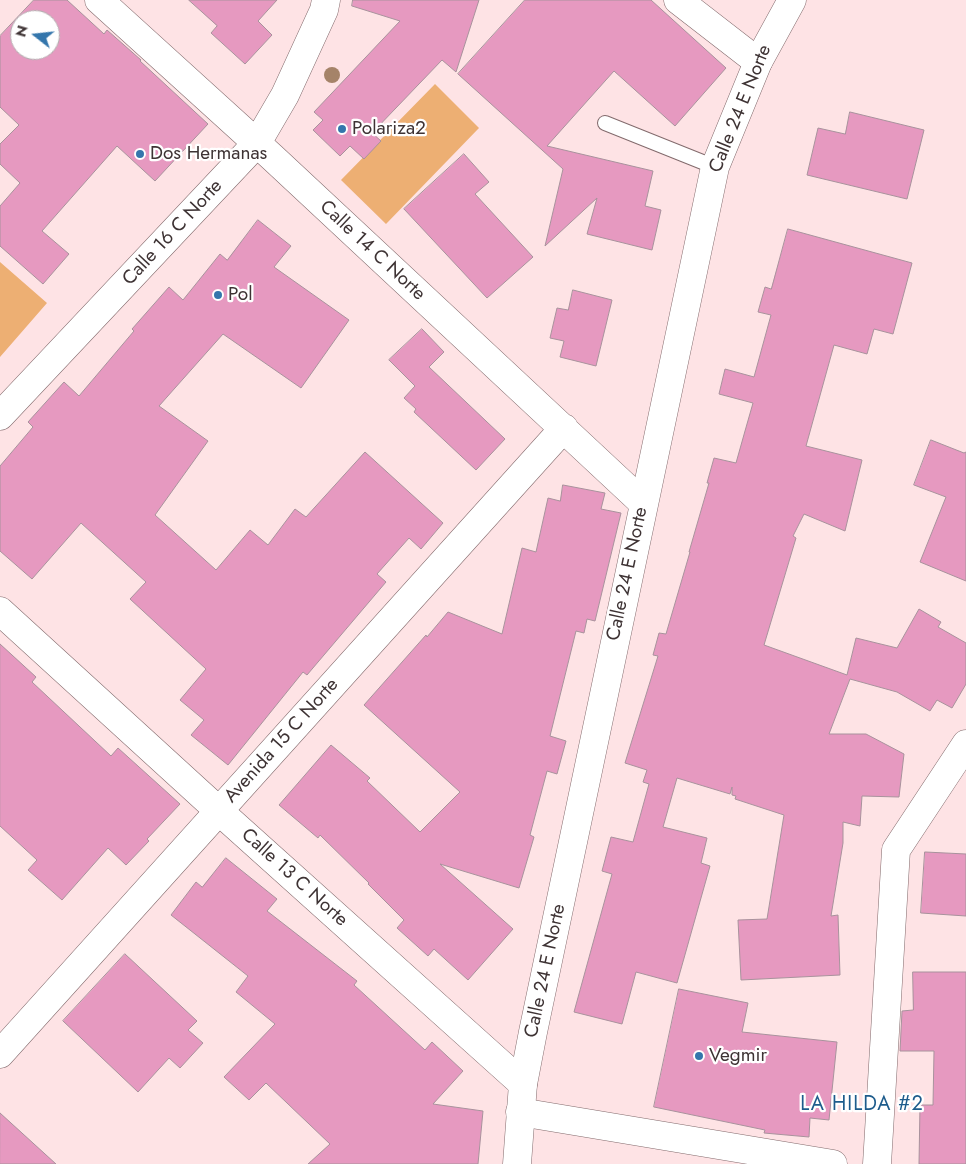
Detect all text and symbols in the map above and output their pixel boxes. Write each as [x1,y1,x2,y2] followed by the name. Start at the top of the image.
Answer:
[10,10,60,60] north arrow
[10,23,33,39] text: N
[705,42,777,176] street label: Calle 24 E Norte
[352,118,426,140] place label: Polariza2
[336,123,348,135] marker: Polariza2
[150,143,267,165] place label: Dos Hermanas
[134,148,146,160] marker: Dos Hermanas
[118,175,228,291] street label: Calle 16 C Norte
[314,196,430,306] street label: Calle 14 C Norte
[228,284,253,306] place label: Pol
[212,289,224,301] marker: Pol
[603,505,653,643] street label: Calle 24 E Norte
[220,674,344,808] street label: Avenida 15 C Norte
[236,824,352,932] street label: Calle 13 C Norte
[521,902,571,1040] street label: Calle 24 E Norte
[709,1045,767,1067] place label: Vegmir
[693,1050,705,1062] marker: Vegmir
[799,1093,925,1117] district label: LA HILDA #2

